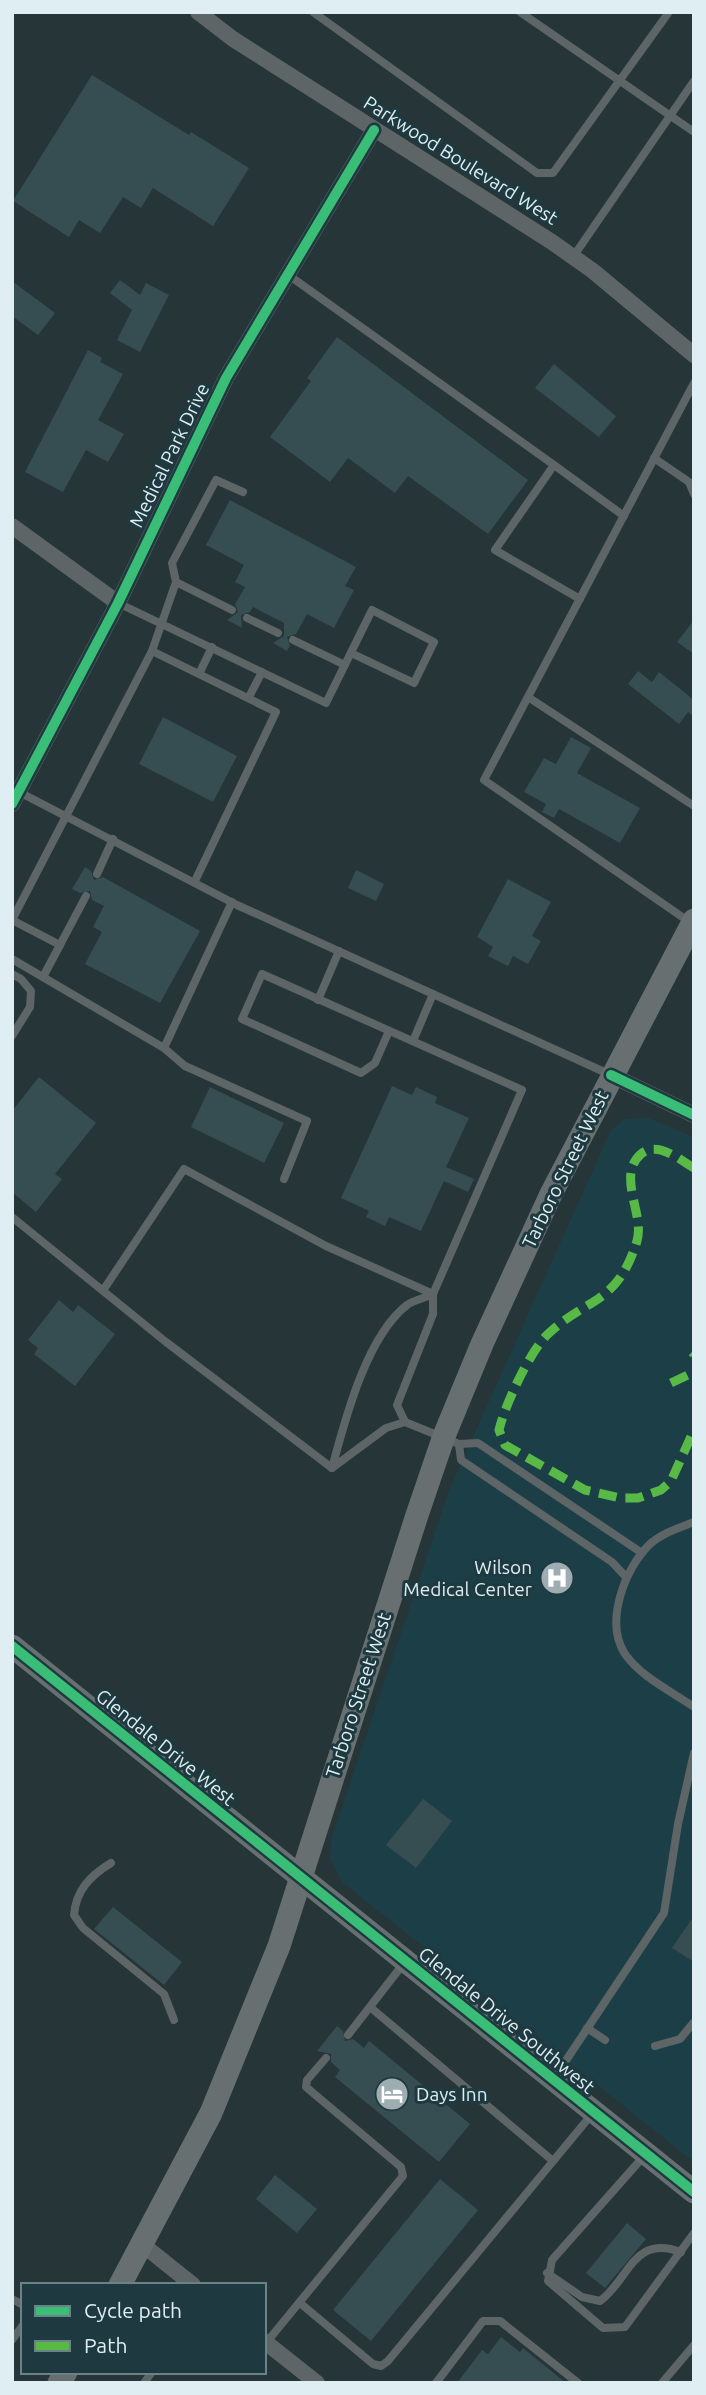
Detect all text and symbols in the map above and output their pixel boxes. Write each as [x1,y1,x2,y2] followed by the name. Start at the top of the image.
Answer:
[360,91,563,229] street label: Parkwood Boulevard West
[125,379,213,531] street label: Medical Park Drive
[517,1086,613,1251] street label: Tarboro Street West
[403,1556,532,1600] place label: Wilson Medical Center
[538,1559,576,1597] hospital icon: Wilson Medical Center
[321,1609,395,1780] street label: Tarboro Street West
[92,1684,240,1810] street label: Glendale Drive West
[415,1942,600,2098] street label: Glendale Drive Southwest
[373,2075,411,2113] hotel icon: Days Inn
[416,2083,487,2105] place label: Days Inn
[21,2283,266,2374] legend
[84,2298,182,2322] text: Cycle path
[84,2333,127,2357] text: Path

